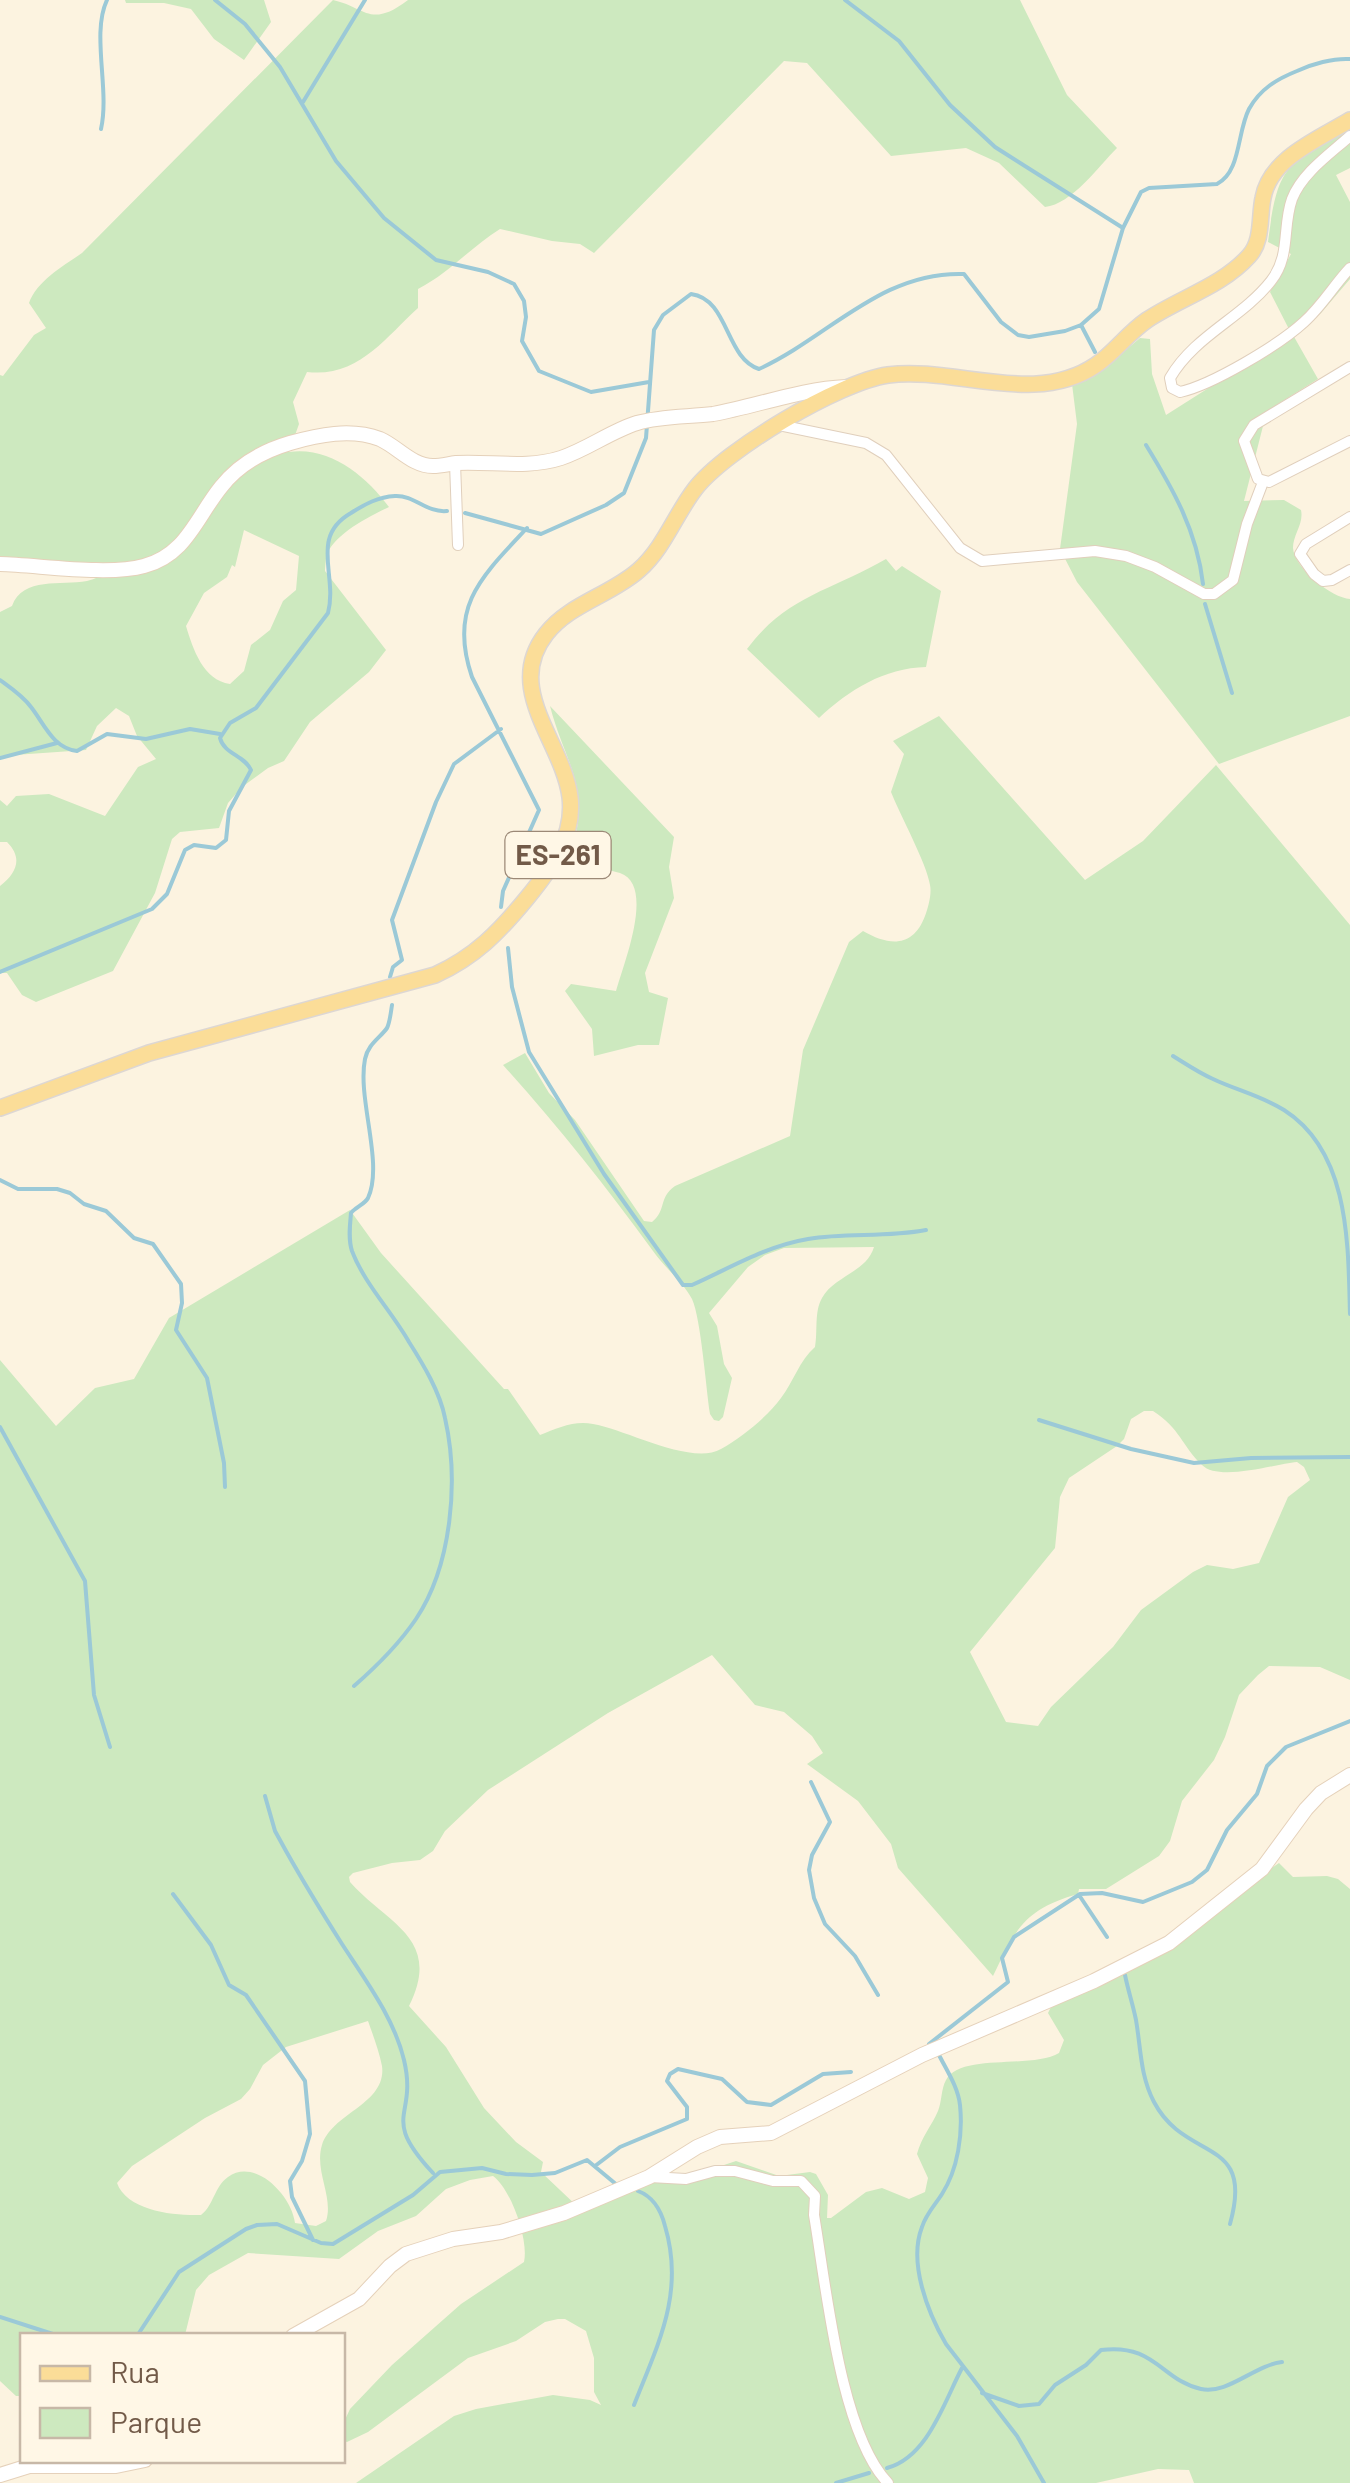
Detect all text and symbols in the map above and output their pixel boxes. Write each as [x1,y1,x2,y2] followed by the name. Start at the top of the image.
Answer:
[506,832,610,878] road number: ES-261
[20,2333,345,2463] legend
[110,2353,160,2389] text: Rua
[110,2403,202,2439] text: Parque

